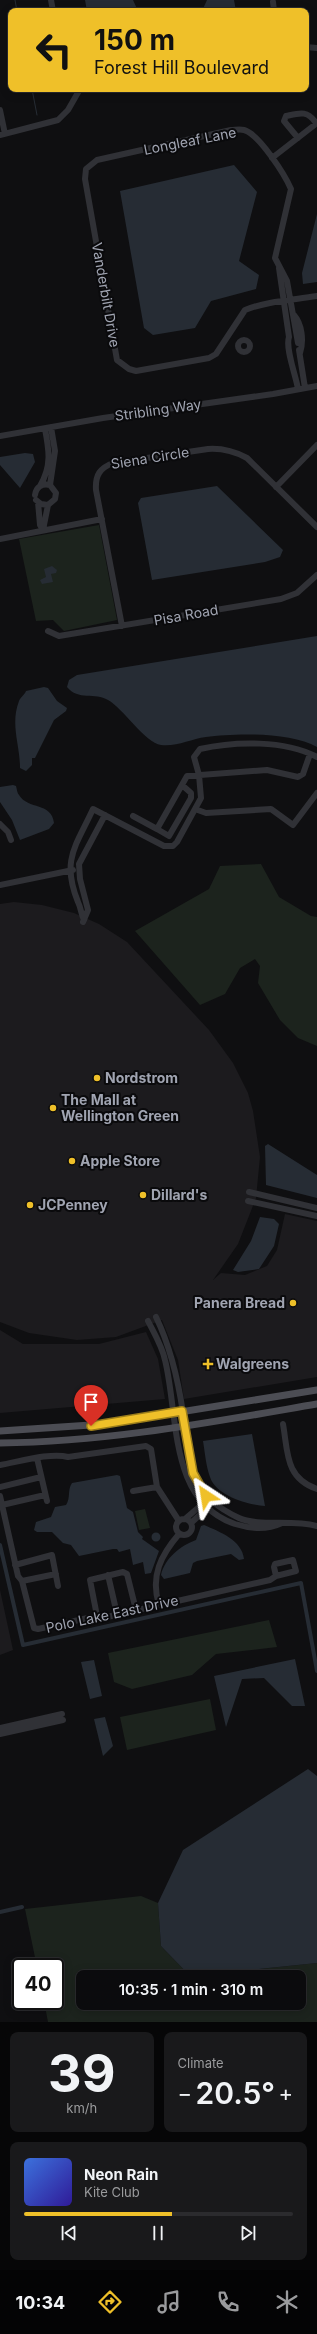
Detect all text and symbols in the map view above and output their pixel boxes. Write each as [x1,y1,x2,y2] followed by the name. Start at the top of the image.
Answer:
[94,23,175,57] text: 150 m
[28,24,80,76] icon: left
[94,57,269,78] text: Forest Hill Boulevard
[142,123,238,158] street label: Longleaf Lane
[89,241,124,349] street label: Vanderbilt Drive
[114,395,202,424] street label: Stribling Way
[110,443,190,472] street label: Siena Circle
[152,600,220,629] street label: Pisa Road
[105,1069,178,1086] place label: Nordstrom
[92,1073,102,1083] marker: Nordstrom
[61,1091,179,1124] place label: The Mall at Wellington Green
[48,1103,58,1113] marker: The Mall at Wellington Green
[80,1152,160,1169] place label: Apple Store
[67,1156,77,1166] marker: Apple Store
[151,1186,207,1203] place label: Dillard's
[138,1190,148,1200] marker: Dillard's
[38,1196,108,1213] place label: JCPenney
[25,1200,35,1210] marker: JCPenney
[194,1294,285,1311] place label: Panera Bread
[288,1298,298,1308] marker: Panera Bread
[216,1355,289,1372] place label: Walgreens
[203,1359,213,1369] marker: Walgreens
[74,1385,108,1426] pin
[80,1391,102,1413] icon: arrive
[185,1475,227,1517] position arrow
[44,1591,180,1636] street label: Polo Lake East Drive
[12,1958,64,2010] speed limit sign: 40
[119,1980,263,1999] text: 10:35 · 1 min · 310 m
[48,2042,115,2105] text: 39
[178,2055,224,2071] text: Climate
[196,2075,275,2111] text: 20.5°
[178,2080,192,2106] text: −
[278,2080,293,2106] text: +
[66,2100,97,2116] text: km/h
[84,2165,158,2184] text: Neon Rain
[84,2184,140,2200] text: Kite Club
[58,2222,80,2244] icon: previous
[147,2222,169,2244] icon: pause
[237,2222,259,2244] icon: next
[96,2288,124,2316] icon: directions
[155,2288,183,2316] icon: music
[214,2288,242,2316] icon: phone
[273,2288,301,2316] icon: climate
[16,2292,65,2313] text: 10:34

